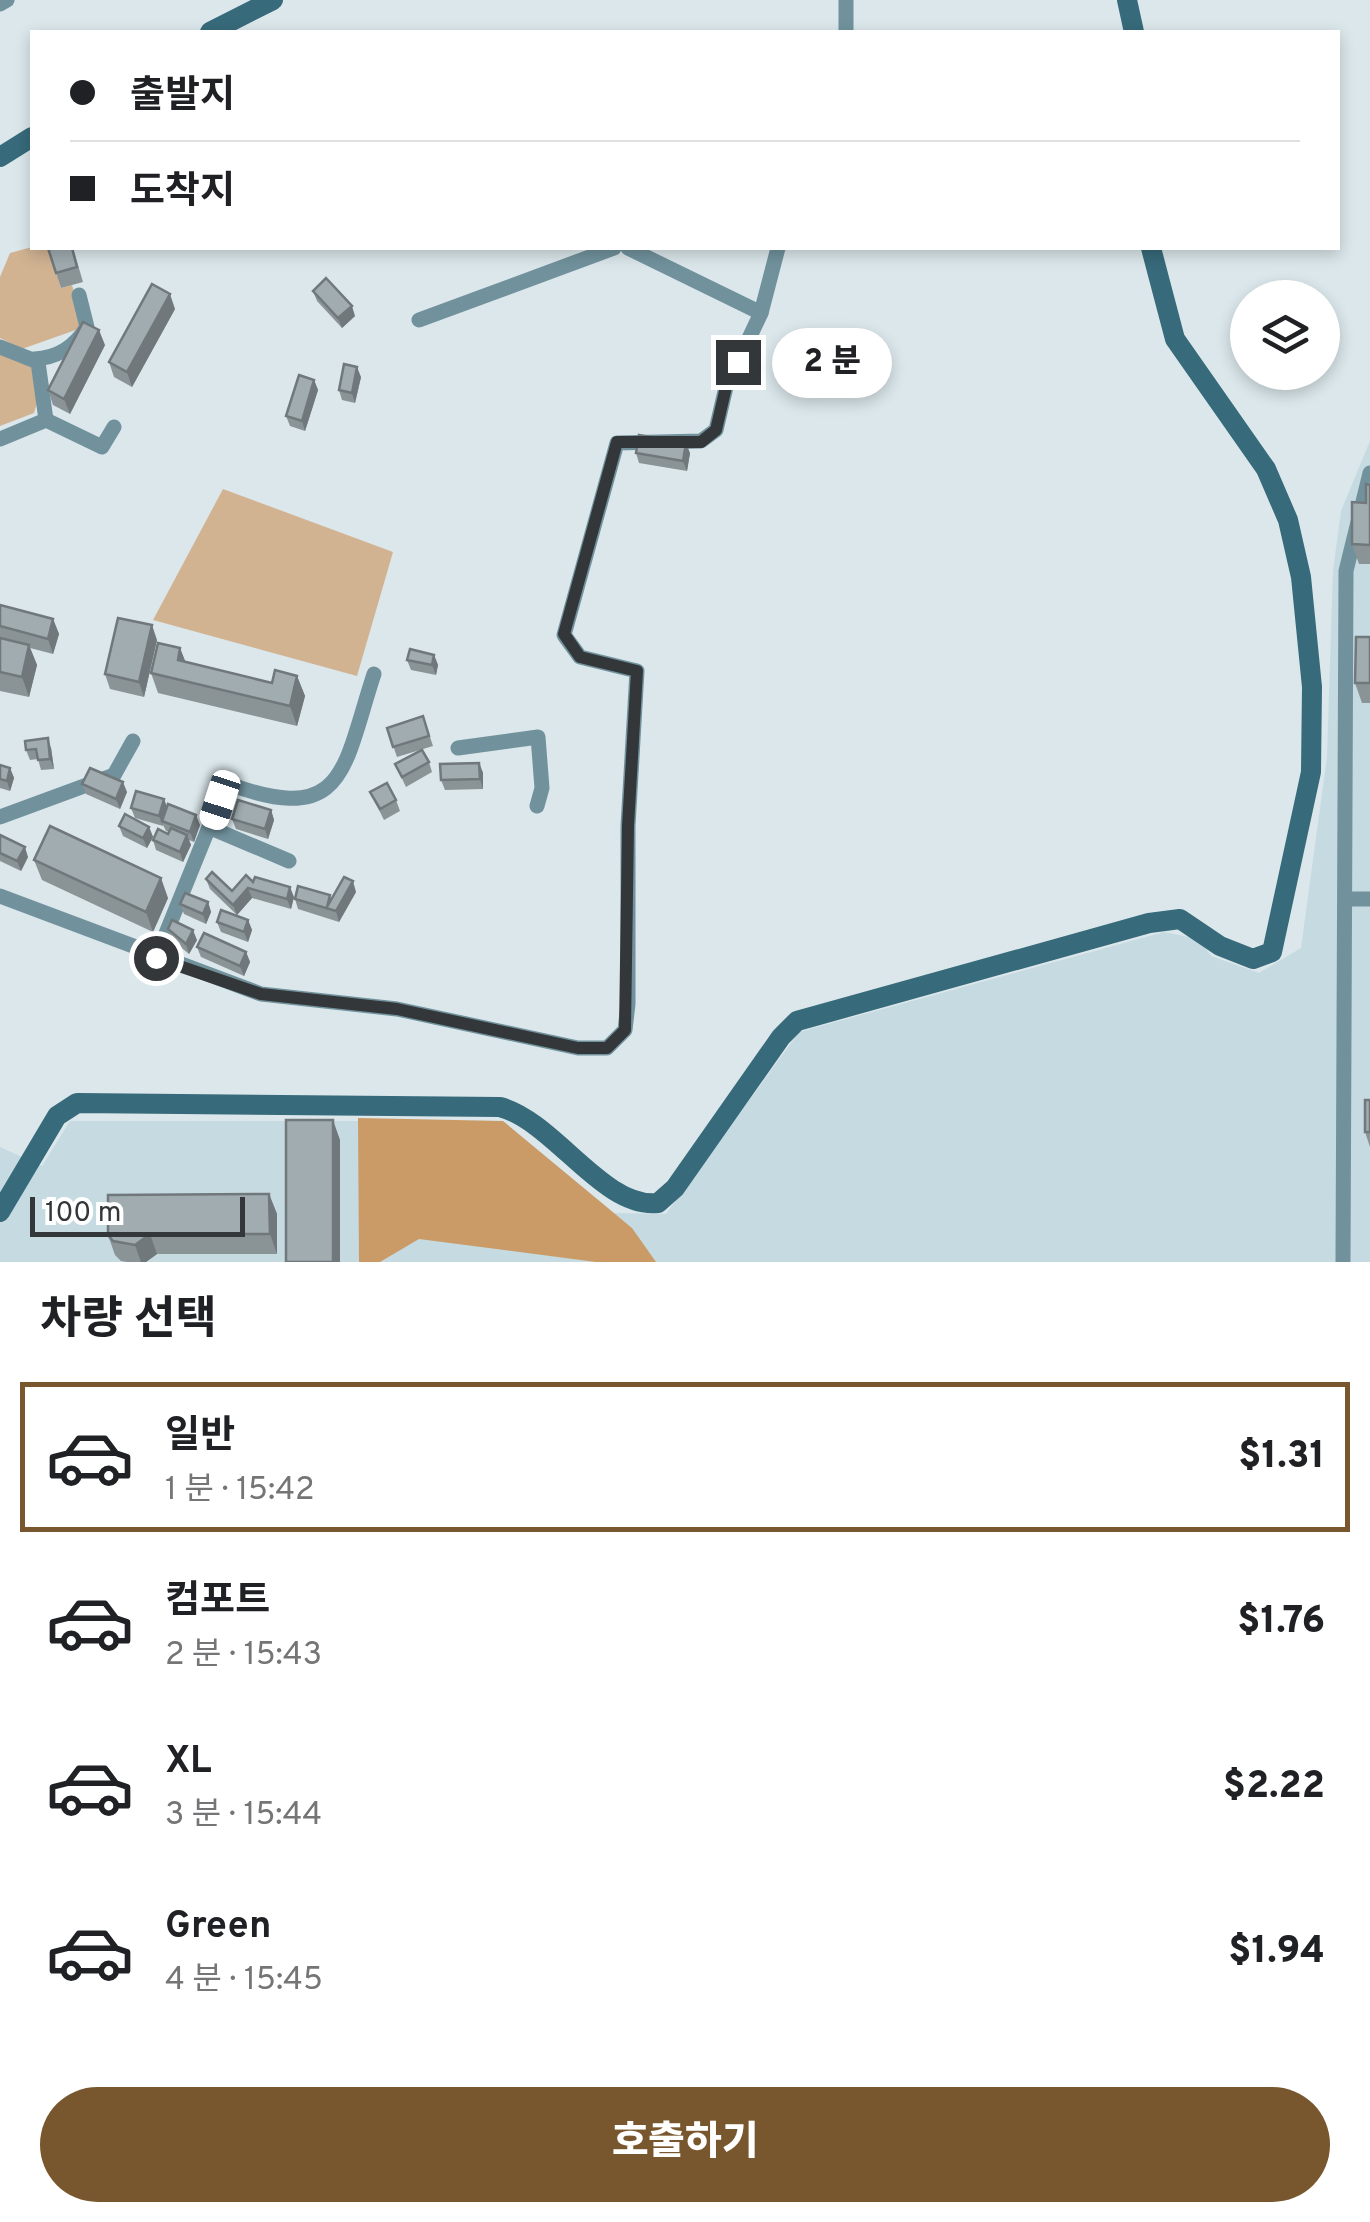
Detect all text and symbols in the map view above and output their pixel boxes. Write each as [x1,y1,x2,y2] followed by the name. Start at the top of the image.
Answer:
[130,73,235,122] text: 출발지
[130,169,235,218] text: 도착지
[1230,280,1340,390] map controls
[1230,280,1340,390] button: layers
[773,327,893,397] callout: 2 분
[716,340,761,385] route end
[803,343,861,383] text: 2 분
[196,767,244,833] car
[134,936,179,981] route start
[30,1192,245,1236] scale bar
[45,1196,121,1232] text: 100 m
[40,1293,217,1350] text: 차량 선택
[45,1412,135,1502] icon: car
[165,1413,235,1462] text: 일반
[1238,1433,1325,1482] text: $1.31
[165,1471,315,1511] text: 1 분 · 15:42
[45,1577,135,1667] icon: car
[165,1578,270,1627] text: 컴포트
[1237,1598,1325,1647] text: $1.76
[165,1636,322,1676] text: 2 분 · 15:43
[165,1738,212,1787] text: XL
[45,1742,135,1832] icon: car
[1223,1763,1325,1812] text: $2.22
[165,1796,322,1836] text: 3 분 · 15:44
[165,1903,271,1952] text: Green
[45,1907,135,1997] icon: car
[1228,1928,1325,1977] text: $1.94
[165,1961,323,2001] text: 4 분 · 15:45
[40,2087,1330,2202] button: 호출하기

